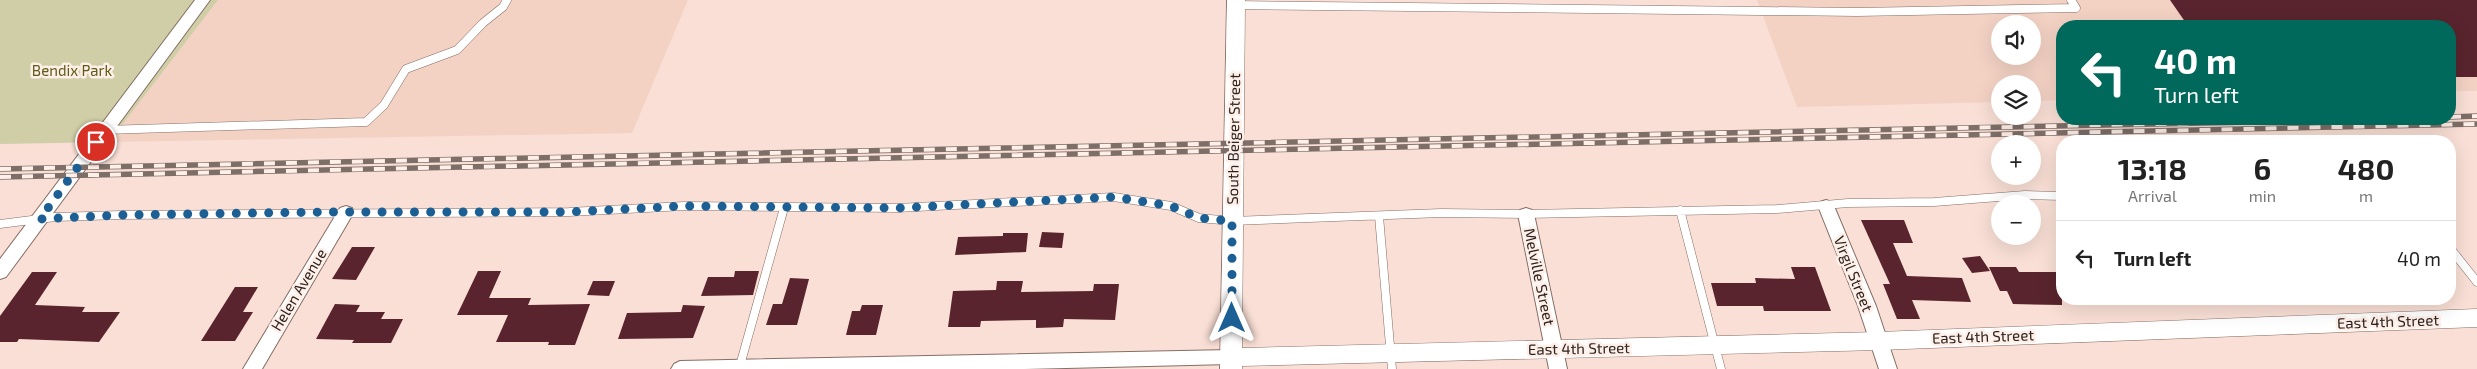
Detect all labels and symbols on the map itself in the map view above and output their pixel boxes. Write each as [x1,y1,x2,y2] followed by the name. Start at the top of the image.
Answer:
[32,61,113,79] park label: Bendix Park
[1223,73,1243,205] street label: South Beiger Street
[75,121,117,163] pin
[1521,226,1559,327] street label: Melville Street
[1831,233,1877,314] street label: Virgil Street
[267,245,330,334] street label: Helen Avenue
[1205,291,1257,343] position arrow
[2337,310,2440,332] street label: East 4th Street
[1932,325,2035,347] street label: East 4th Street
[1528,338,1630,358] street label: East 4th Street

